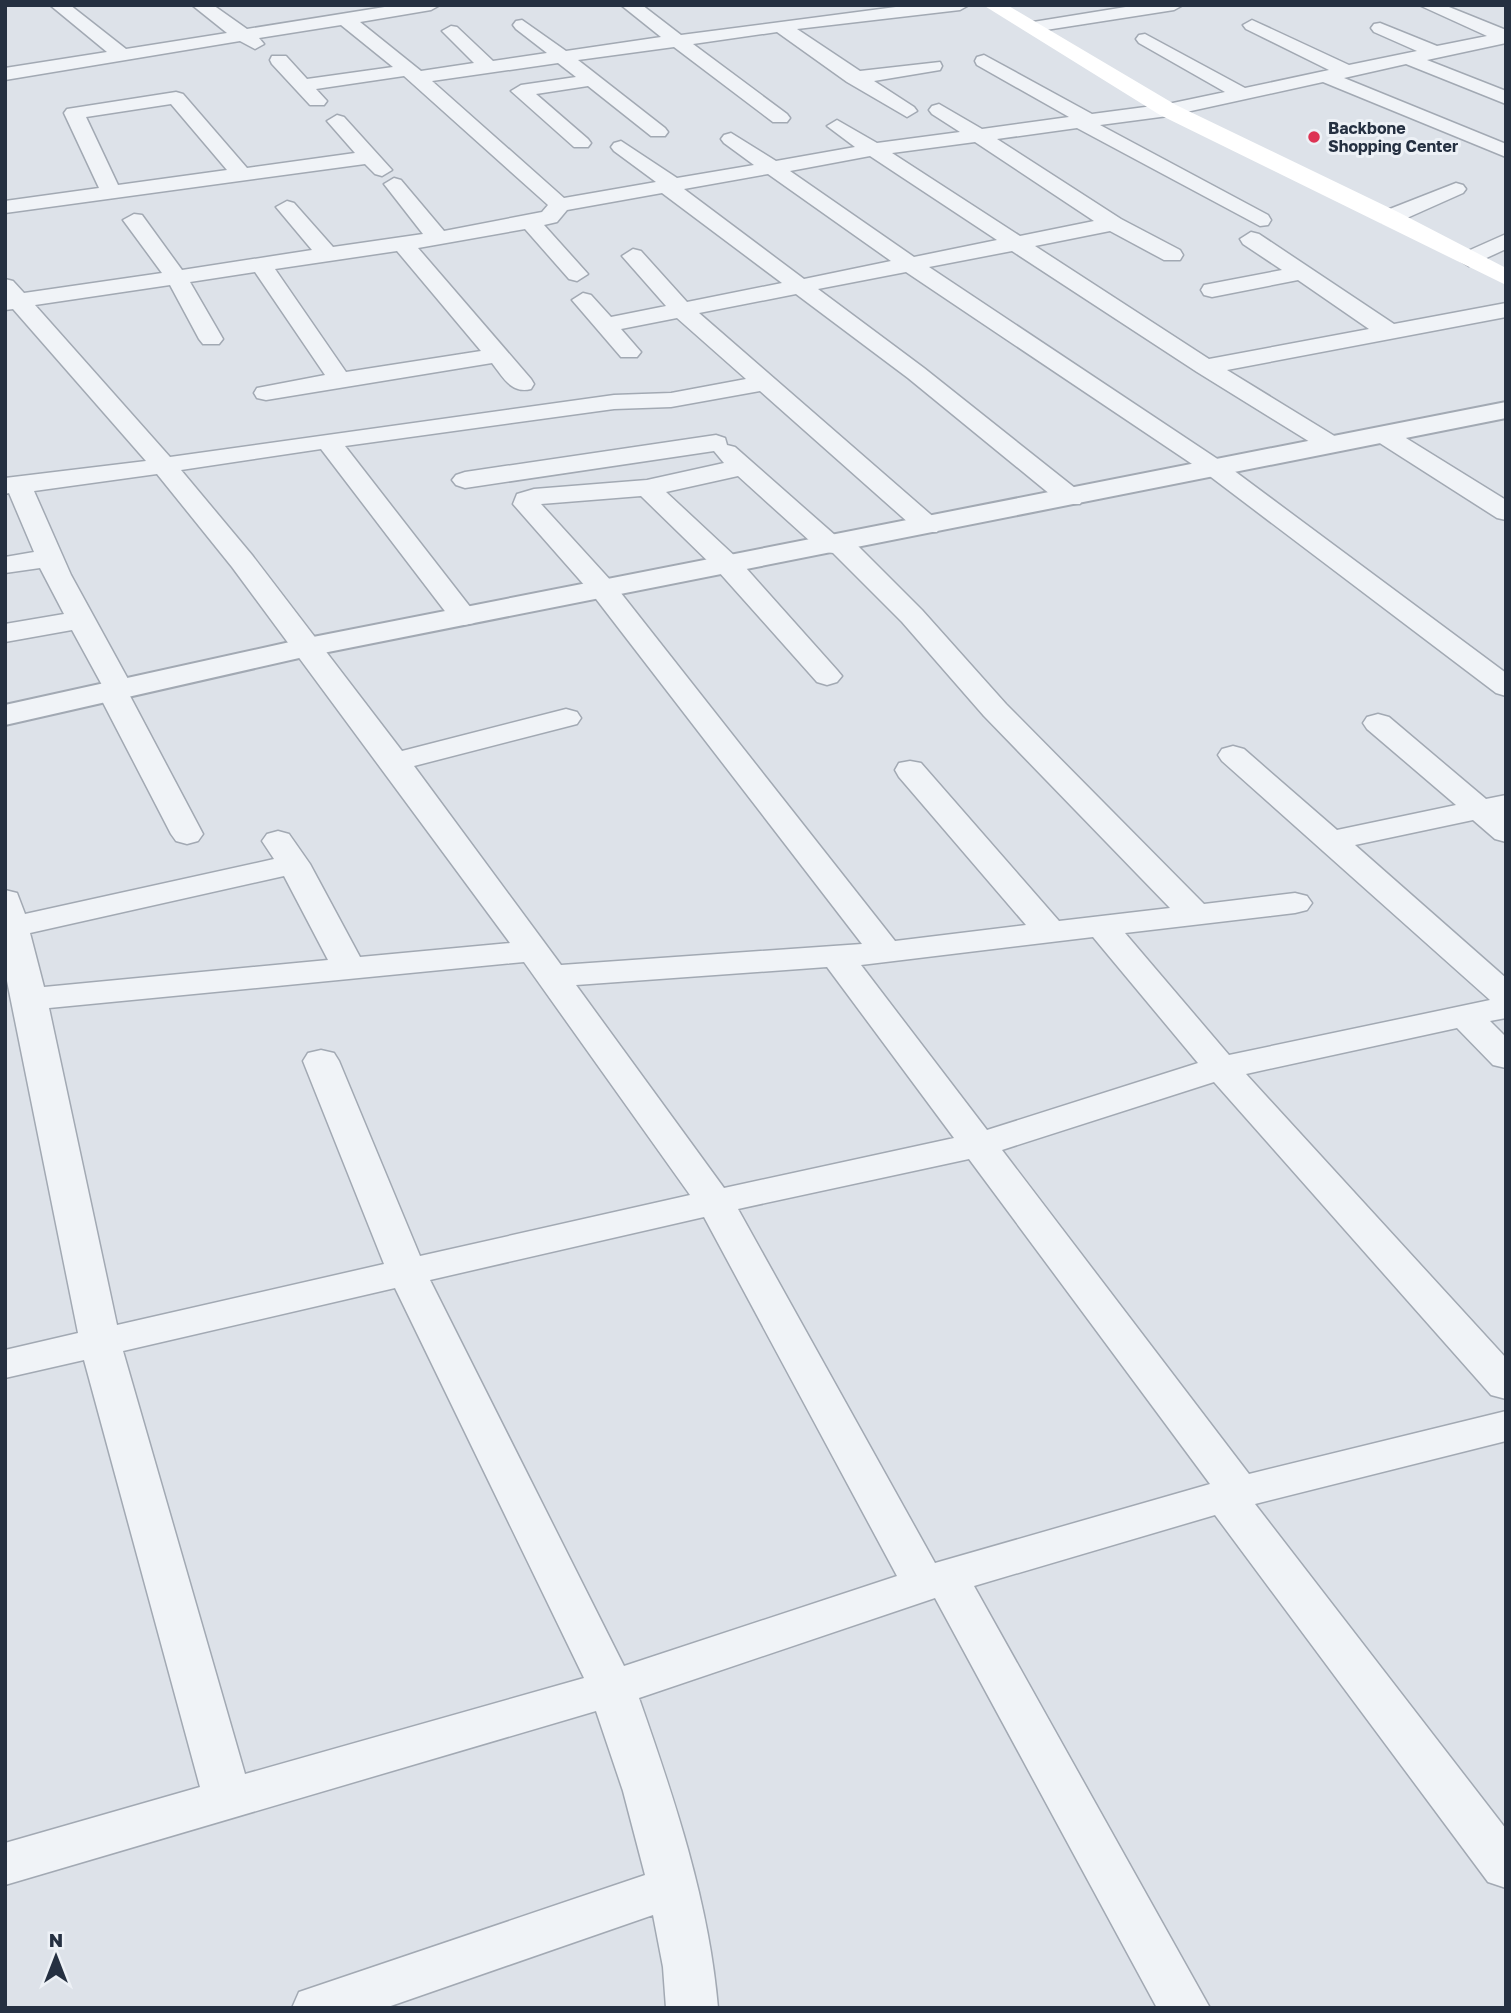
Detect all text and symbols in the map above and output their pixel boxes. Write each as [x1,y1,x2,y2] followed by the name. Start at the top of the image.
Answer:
[1328,118,1458,156] place label: Backbone Shopping Center
[1306,129,1322,145] marker: Backbone Shopping Center
[21,1922,91,1992] north arrow
[49,1928,63,1951] text: N

